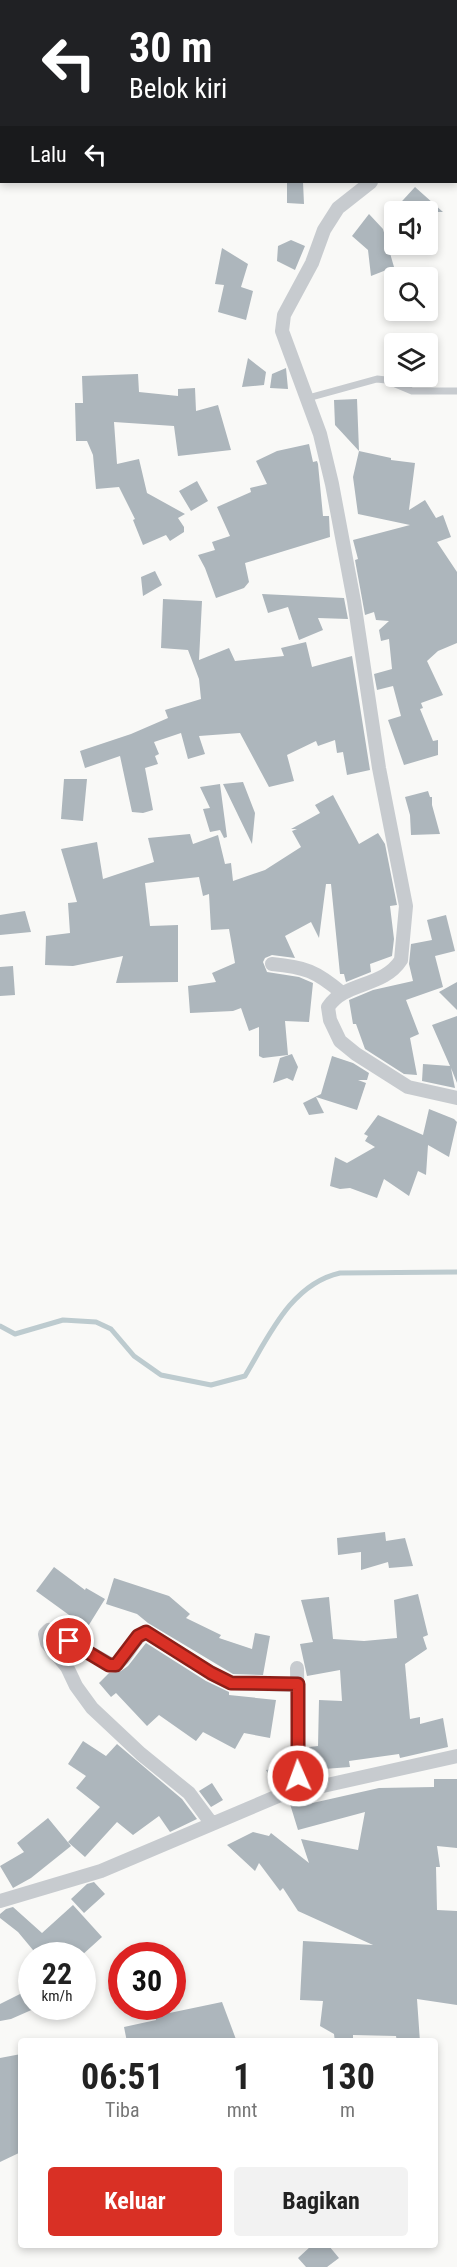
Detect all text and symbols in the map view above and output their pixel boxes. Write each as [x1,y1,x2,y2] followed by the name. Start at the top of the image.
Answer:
[129,23,212,72] text: 30 m
[30,24,108,102] icon: left
[129,73,227,105] text: Belok kiri
[79,138,112,171] icon: left
[30,142,67,167] text: Lalu
[384,201,438,387] map controls
[384,201,438,255] button: sound
[384,267,438,321] button: search
[384,333,438,387] button: layers
[43,1615,94,1666] pin
[52,1624,85,1657] icon: arrive
[266,1744,330,1808] position arrow
[108,1942,186,2020] speed limit sign: 30
[42,1956,72,1991] text: 22
[42,1987,72,2005] text: km/h
[81,2056,164,2098] text: 06:51
[233,2056,251,2098] text: 1
[320,2056,375,2098] text: 130
[105,2098,140,2122] text: Tiba
[227,2098,257,2122] text: mnt
[340,2098,355,2122] text: m
[48,2167,222,2236] button: Keluar
[234,2167,408,2236] button: Bagikan

